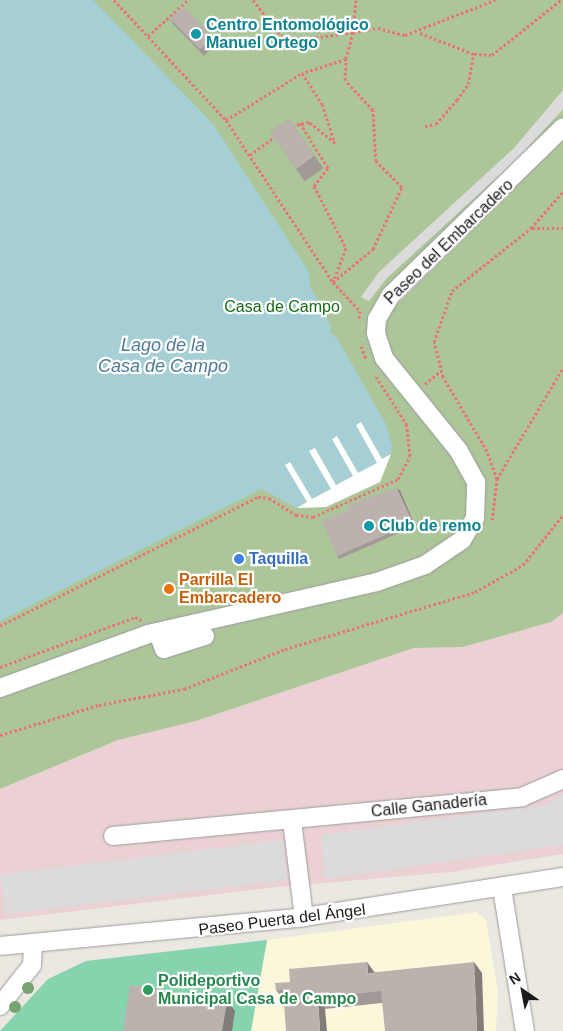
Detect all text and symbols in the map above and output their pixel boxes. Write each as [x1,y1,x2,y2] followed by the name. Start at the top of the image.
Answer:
[206,15,369,53] place label: Centro Entomológico Manuel Ortego
[190,28,202,40] marker: Centro Entomológico Manuel Ortego
[381,175,517,309] street label: Paseo del Embarcadero
[224,297,340,317] park label: Casa de Campo
[98,335,228,378] water label: Lago de la Casa de Campo
[379,516,481,536] place label: Club de remo
[363,520,375,532] marker: Club de remo
[249,549,308,569] place label: Taquilla
[233,553,245,565] marker: Taquilla
[179,570,281,608] place label: Parrilla El Embarcadero
[163,583,175,595] marker: Parrilla El Embarcadero
[370,790,488,822] street label: Calle Ganadería
[197,900,367,940] street label: Paseo Puerta del Ángel
[498,966,548,1016] north arrow
[506,969,523,988] text: N
[158,971,356,1009] place label: Polideportivo Municipal Casa de Campo
[142,984,154,996] marker: Polideportivo Municipal Casa de Campo

